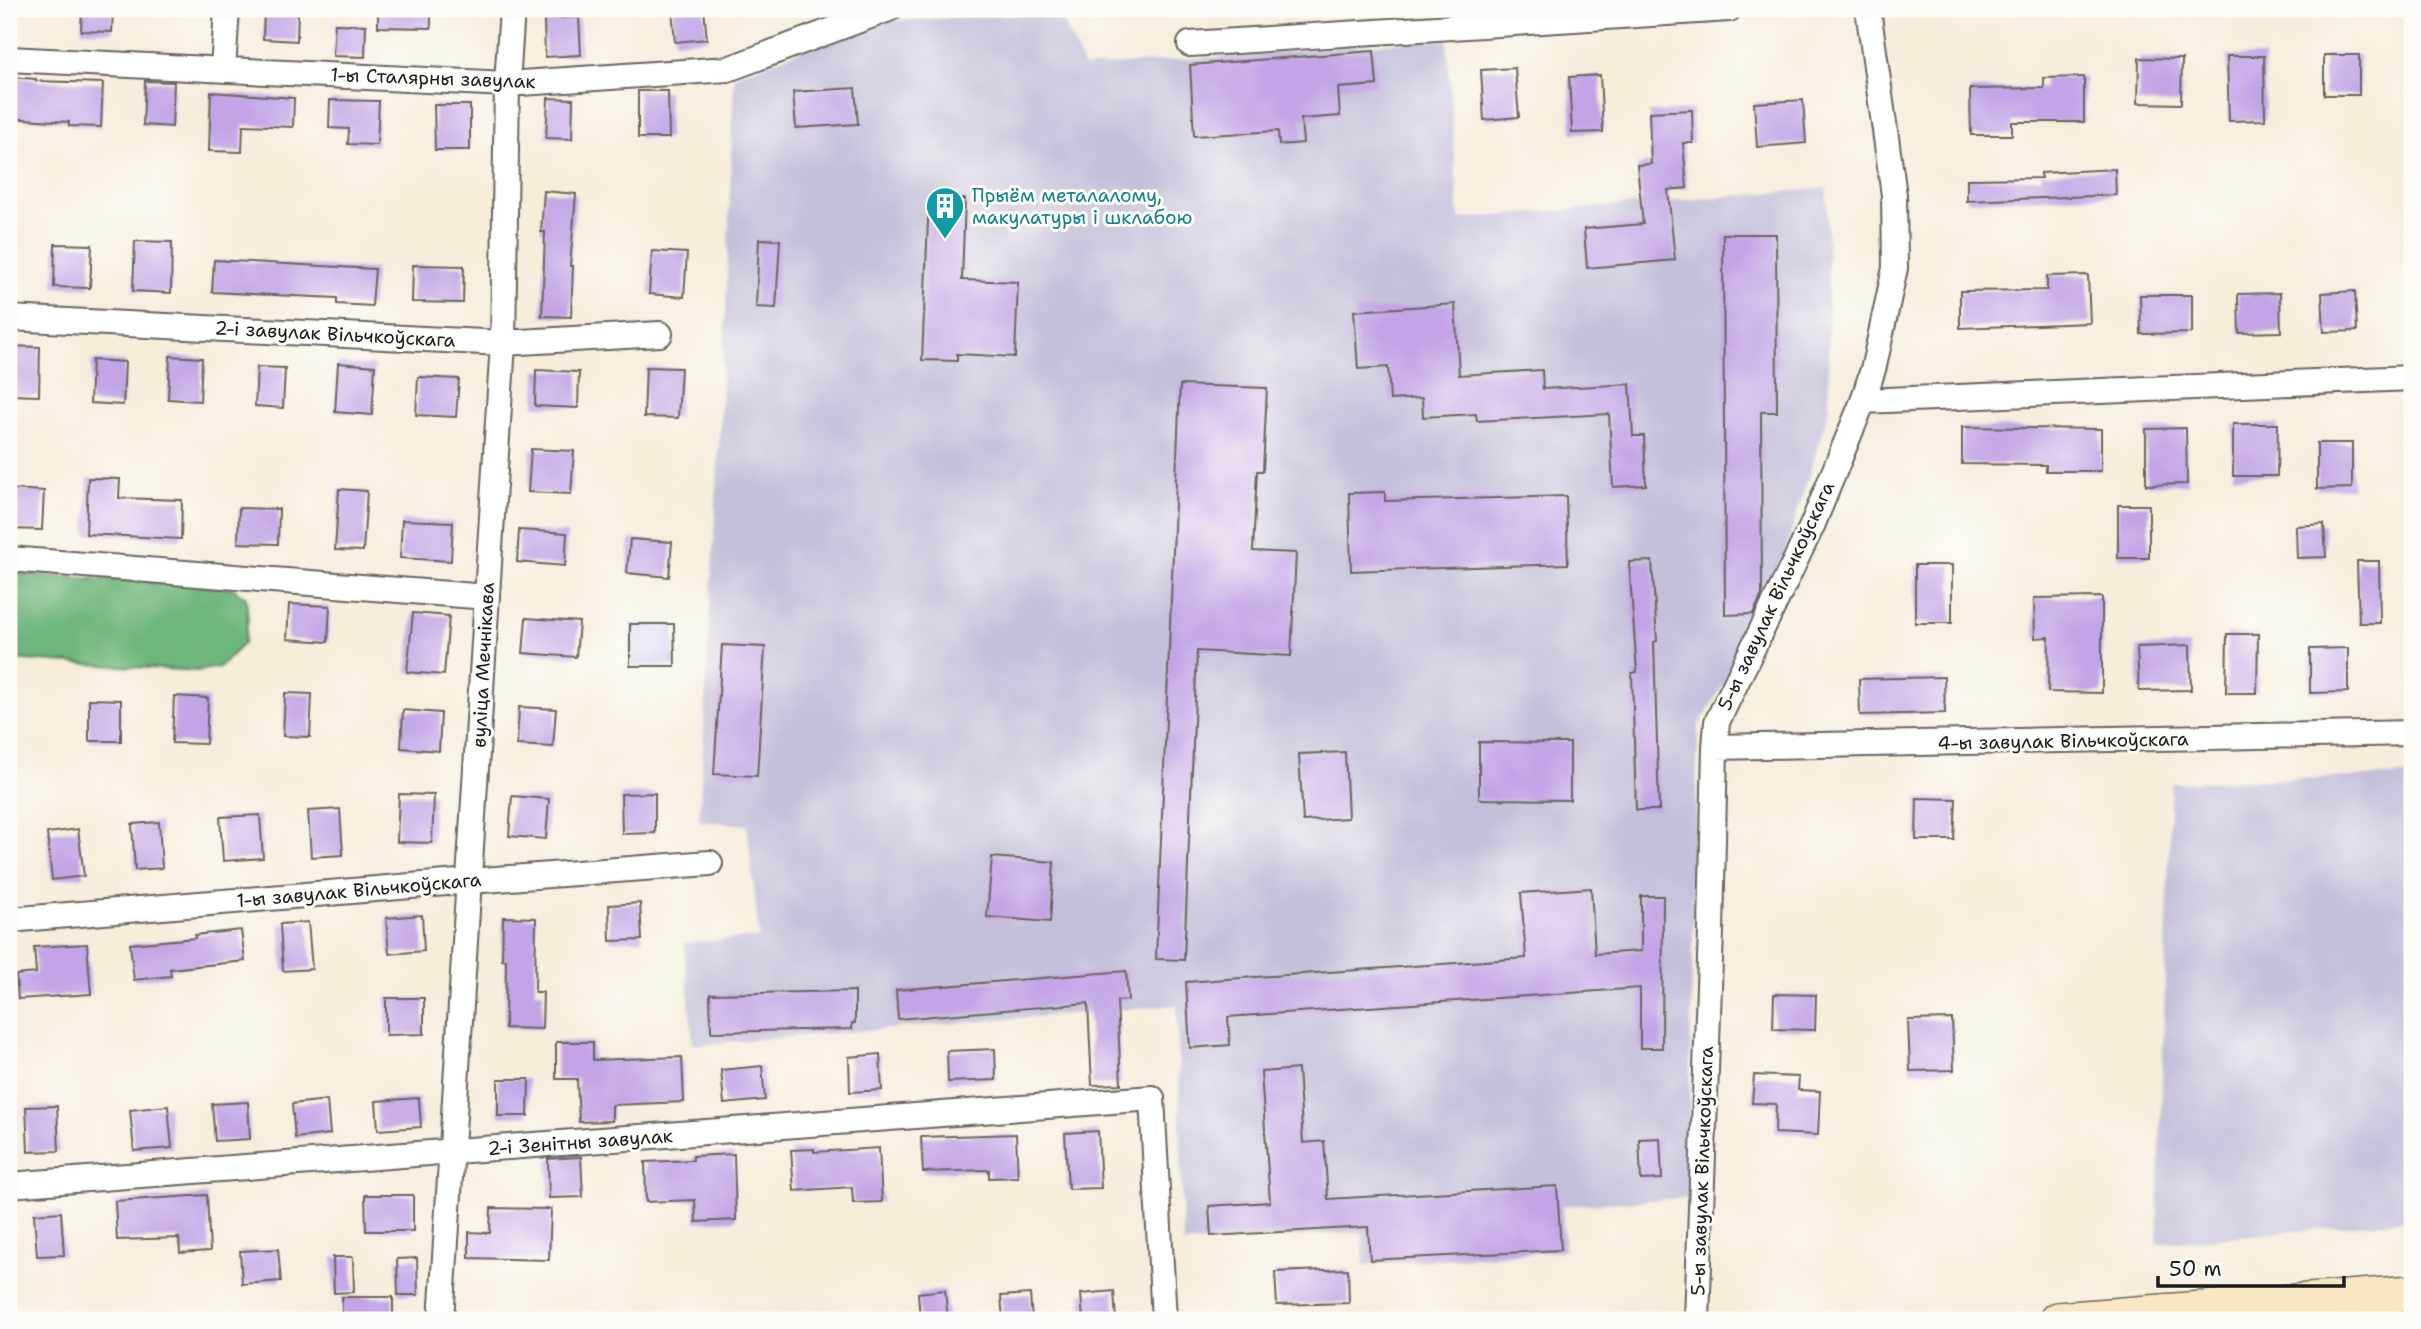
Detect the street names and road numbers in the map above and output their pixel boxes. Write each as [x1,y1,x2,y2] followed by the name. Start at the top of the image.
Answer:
[330,62,536,94] street label: 1-ы Сталярны завулак
[214,315,456,353] street label: 2-і завулак Вільчкоўскага
[1712,477,1840,714] street label: 5-ы завулак Вільчкоўскага
[466,582,500,748] street label: вуліца Мечнікава
[1937,726,2189,756] street label: 4-ы завулак Вільчкоўскага
[236,867,482,913] street label: 1-ы завулак Вільчкоўскага
[1685,1046,1719,1296] street label: 5-ы завулак Вільчкоўскага
[487,1123,673,1161] street label: 2-і Зенітны завулак

